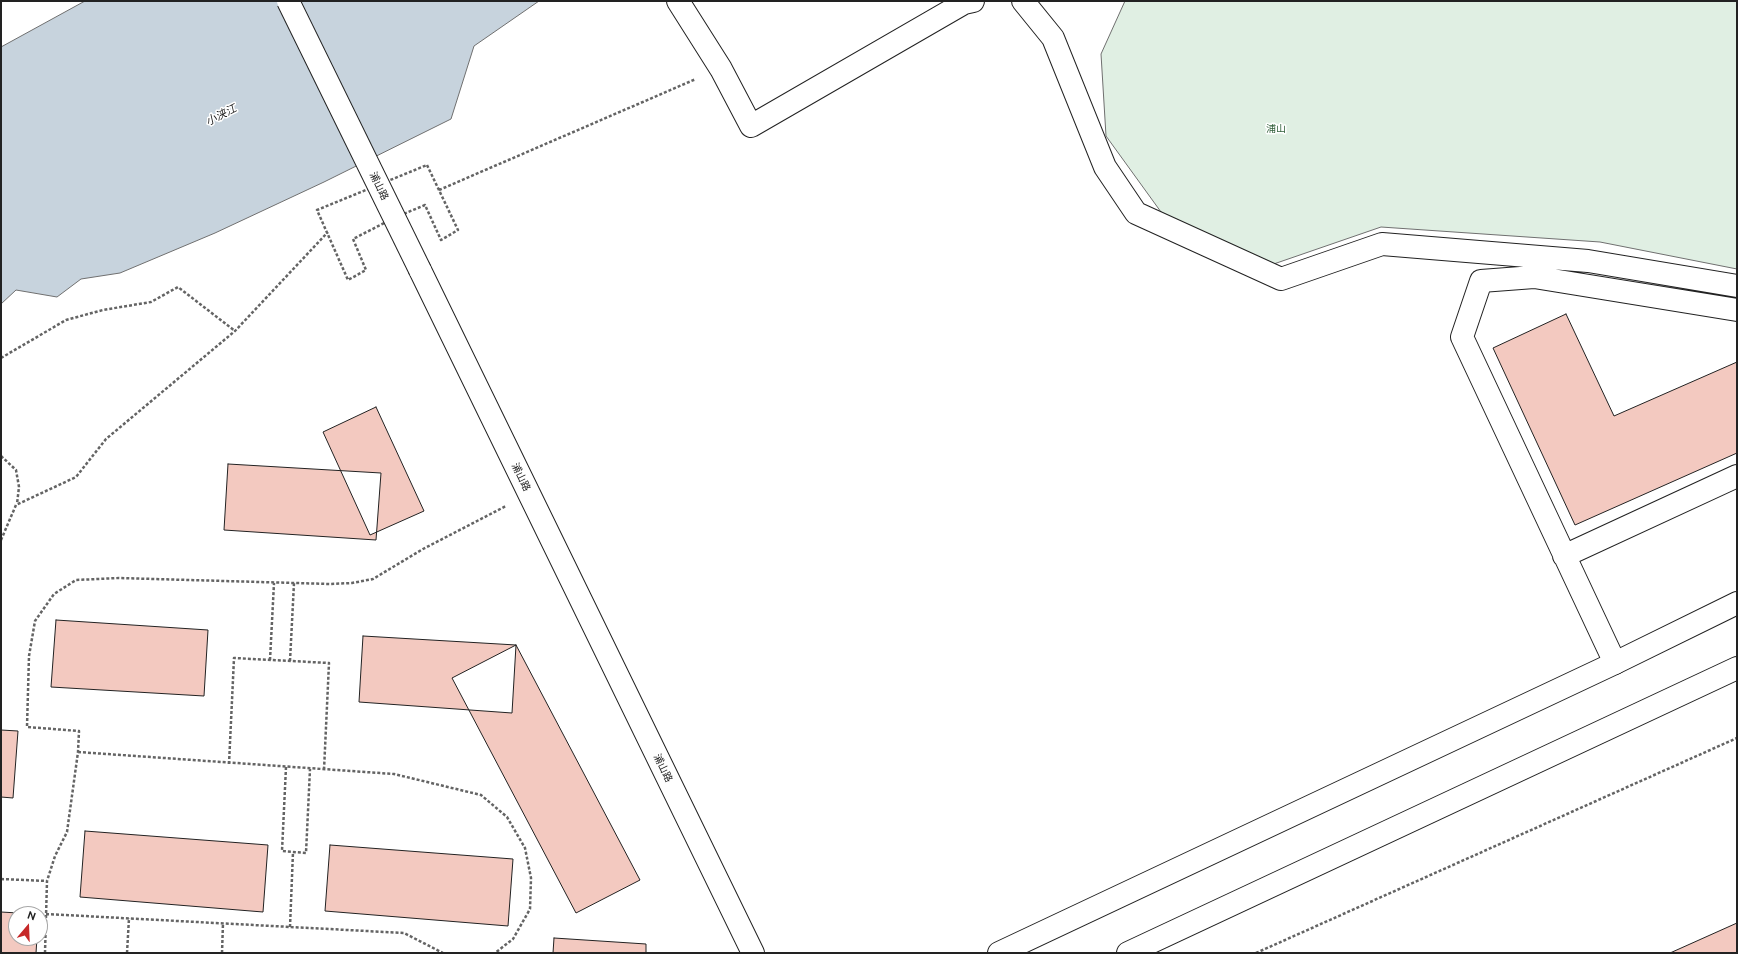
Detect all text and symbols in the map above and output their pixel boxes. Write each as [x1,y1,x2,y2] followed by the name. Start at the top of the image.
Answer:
[203,102,239,128] water label: 小浃江
[1266,123,1286,135] park label: 浦山
[367,170,391,202] street label: 浦山路
[509,461,533,493] street label: 浦山路
[651,752,675,784] street label: 浦山路
[8,906,48,946] north arrow
[26,909,37,923] text: N

